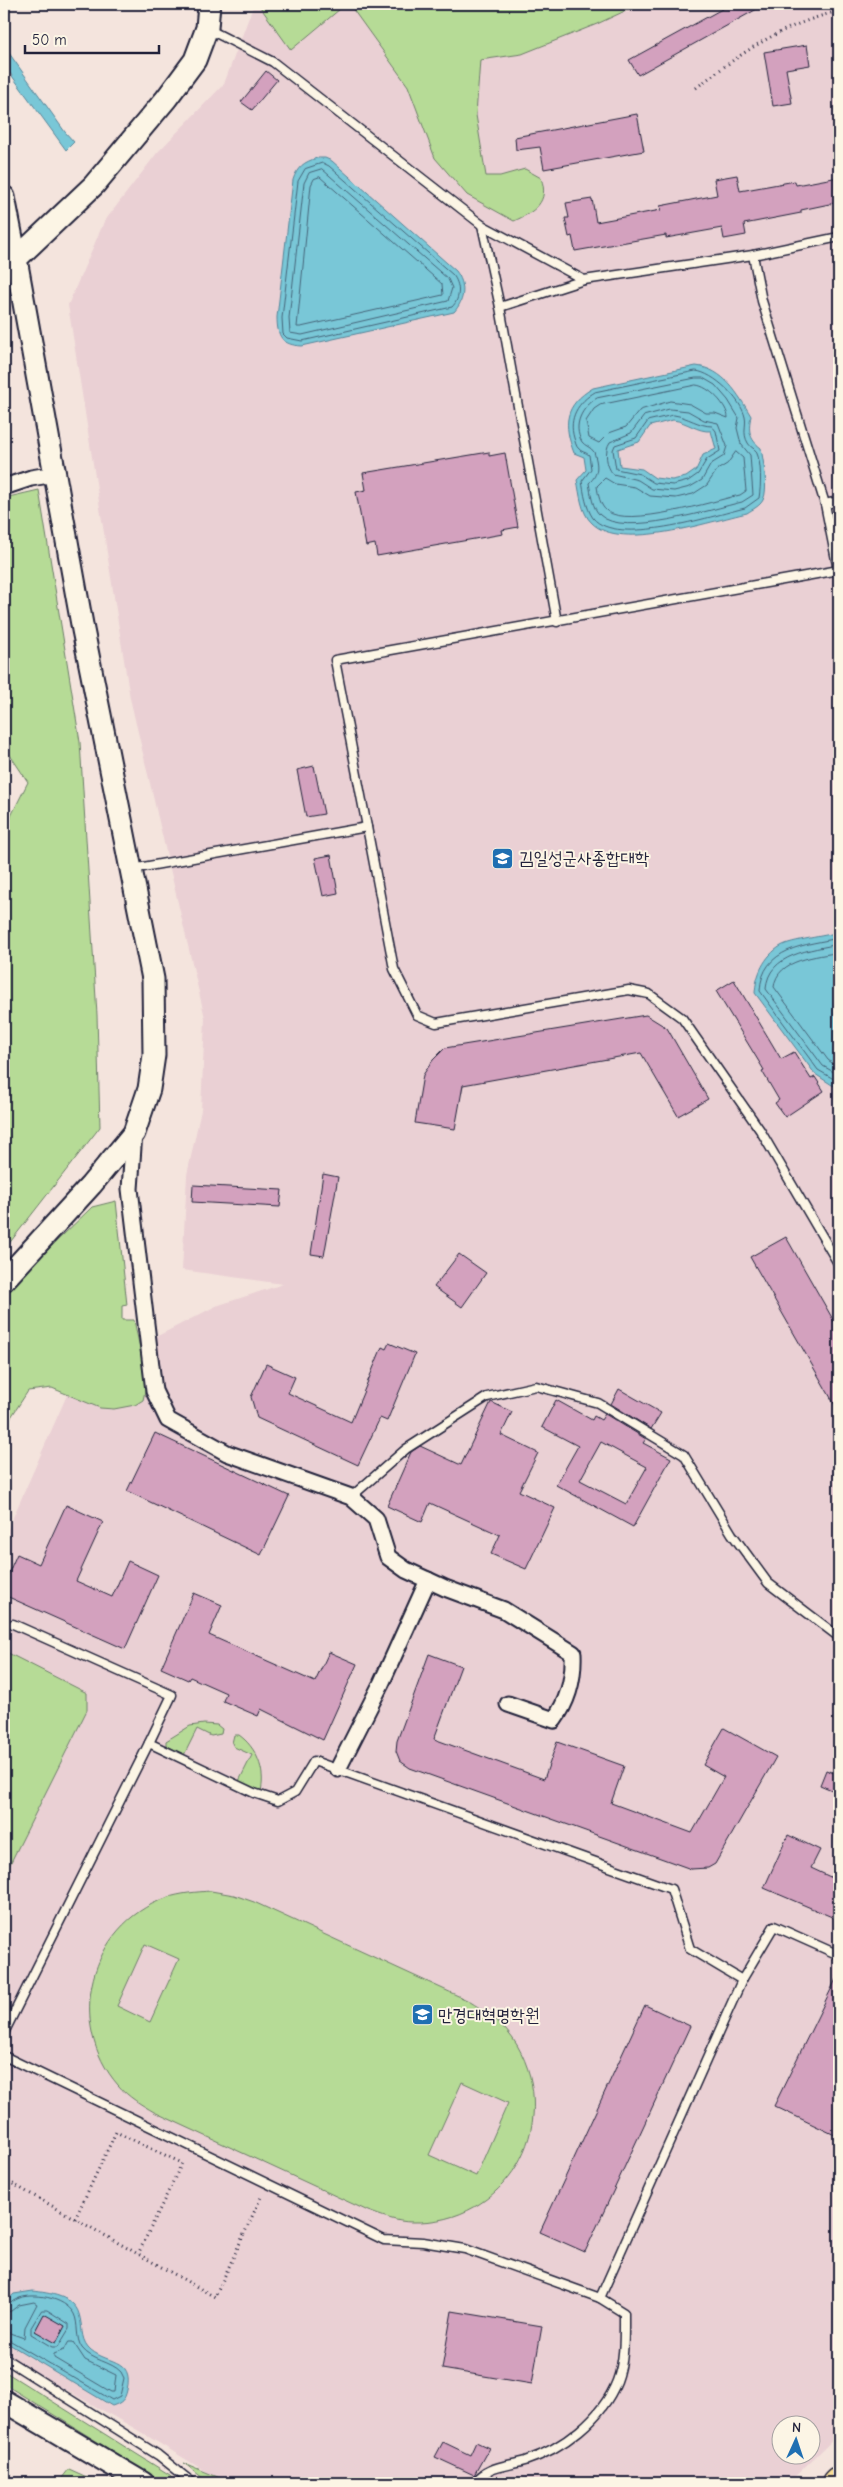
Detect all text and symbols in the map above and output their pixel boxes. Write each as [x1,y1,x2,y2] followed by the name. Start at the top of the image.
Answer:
[25,22,159,54] scale bar
[32,31,67,49] text: 50 m
[491,846,515,870] school or university icon: 김일성군사종합대학
[519,848,649,869] place label: 김일성군사종합대학
[410,2003,434,2027] school or university icon: 만경대혁명학원
[438,2005,539,2026] place label: 만경대혁명학원
[770,2414,820,2464] north arrow
[792,2419,802,2436] text: N

